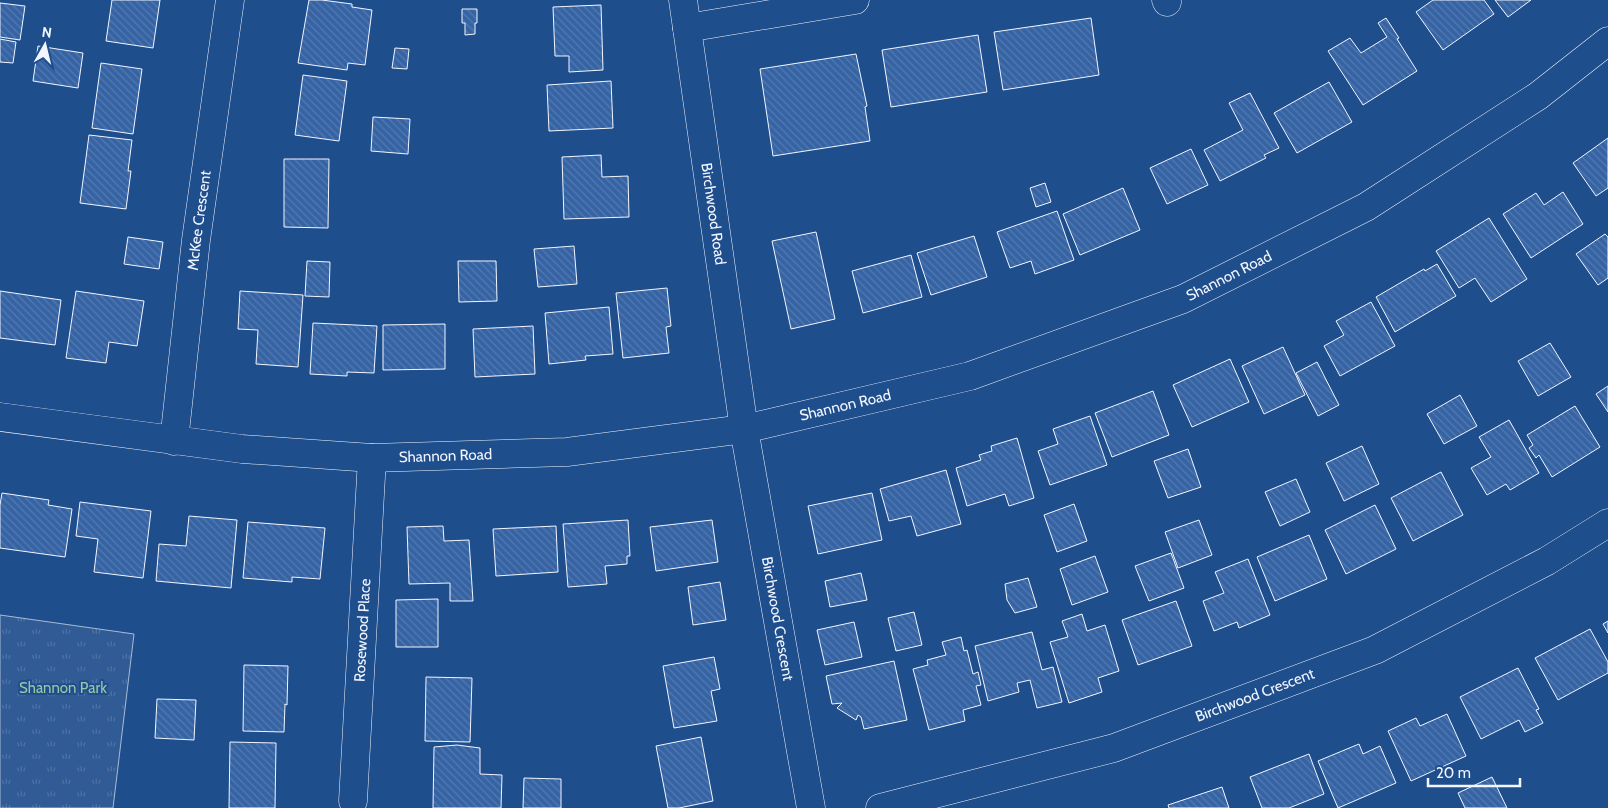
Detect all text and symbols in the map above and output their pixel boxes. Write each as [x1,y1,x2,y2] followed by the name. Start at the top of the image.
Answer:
[20,20,70,70] north arrow
[41,23,53,42] text: N
[697,162,730,266] street label: Birchwood Road
[184,169,215,271] street label: McKee Crescent
[1183,247,1275,305] street label: Shannon Road
[798,386,893,425] street label: Shannon Road
[399,445,492,466] street label: Shannon Road
[758,555,797,682] street label: Birchwood Crescent
[351,578,374,682] street label: Rosewood Place
[1193,665,1317,726] street label: Birchwood Crescent
[19,679,107,697] park label: Shannon Park
[1428,756,1520,788] scale bar
[1436,764,1471,782] text: 20 m

